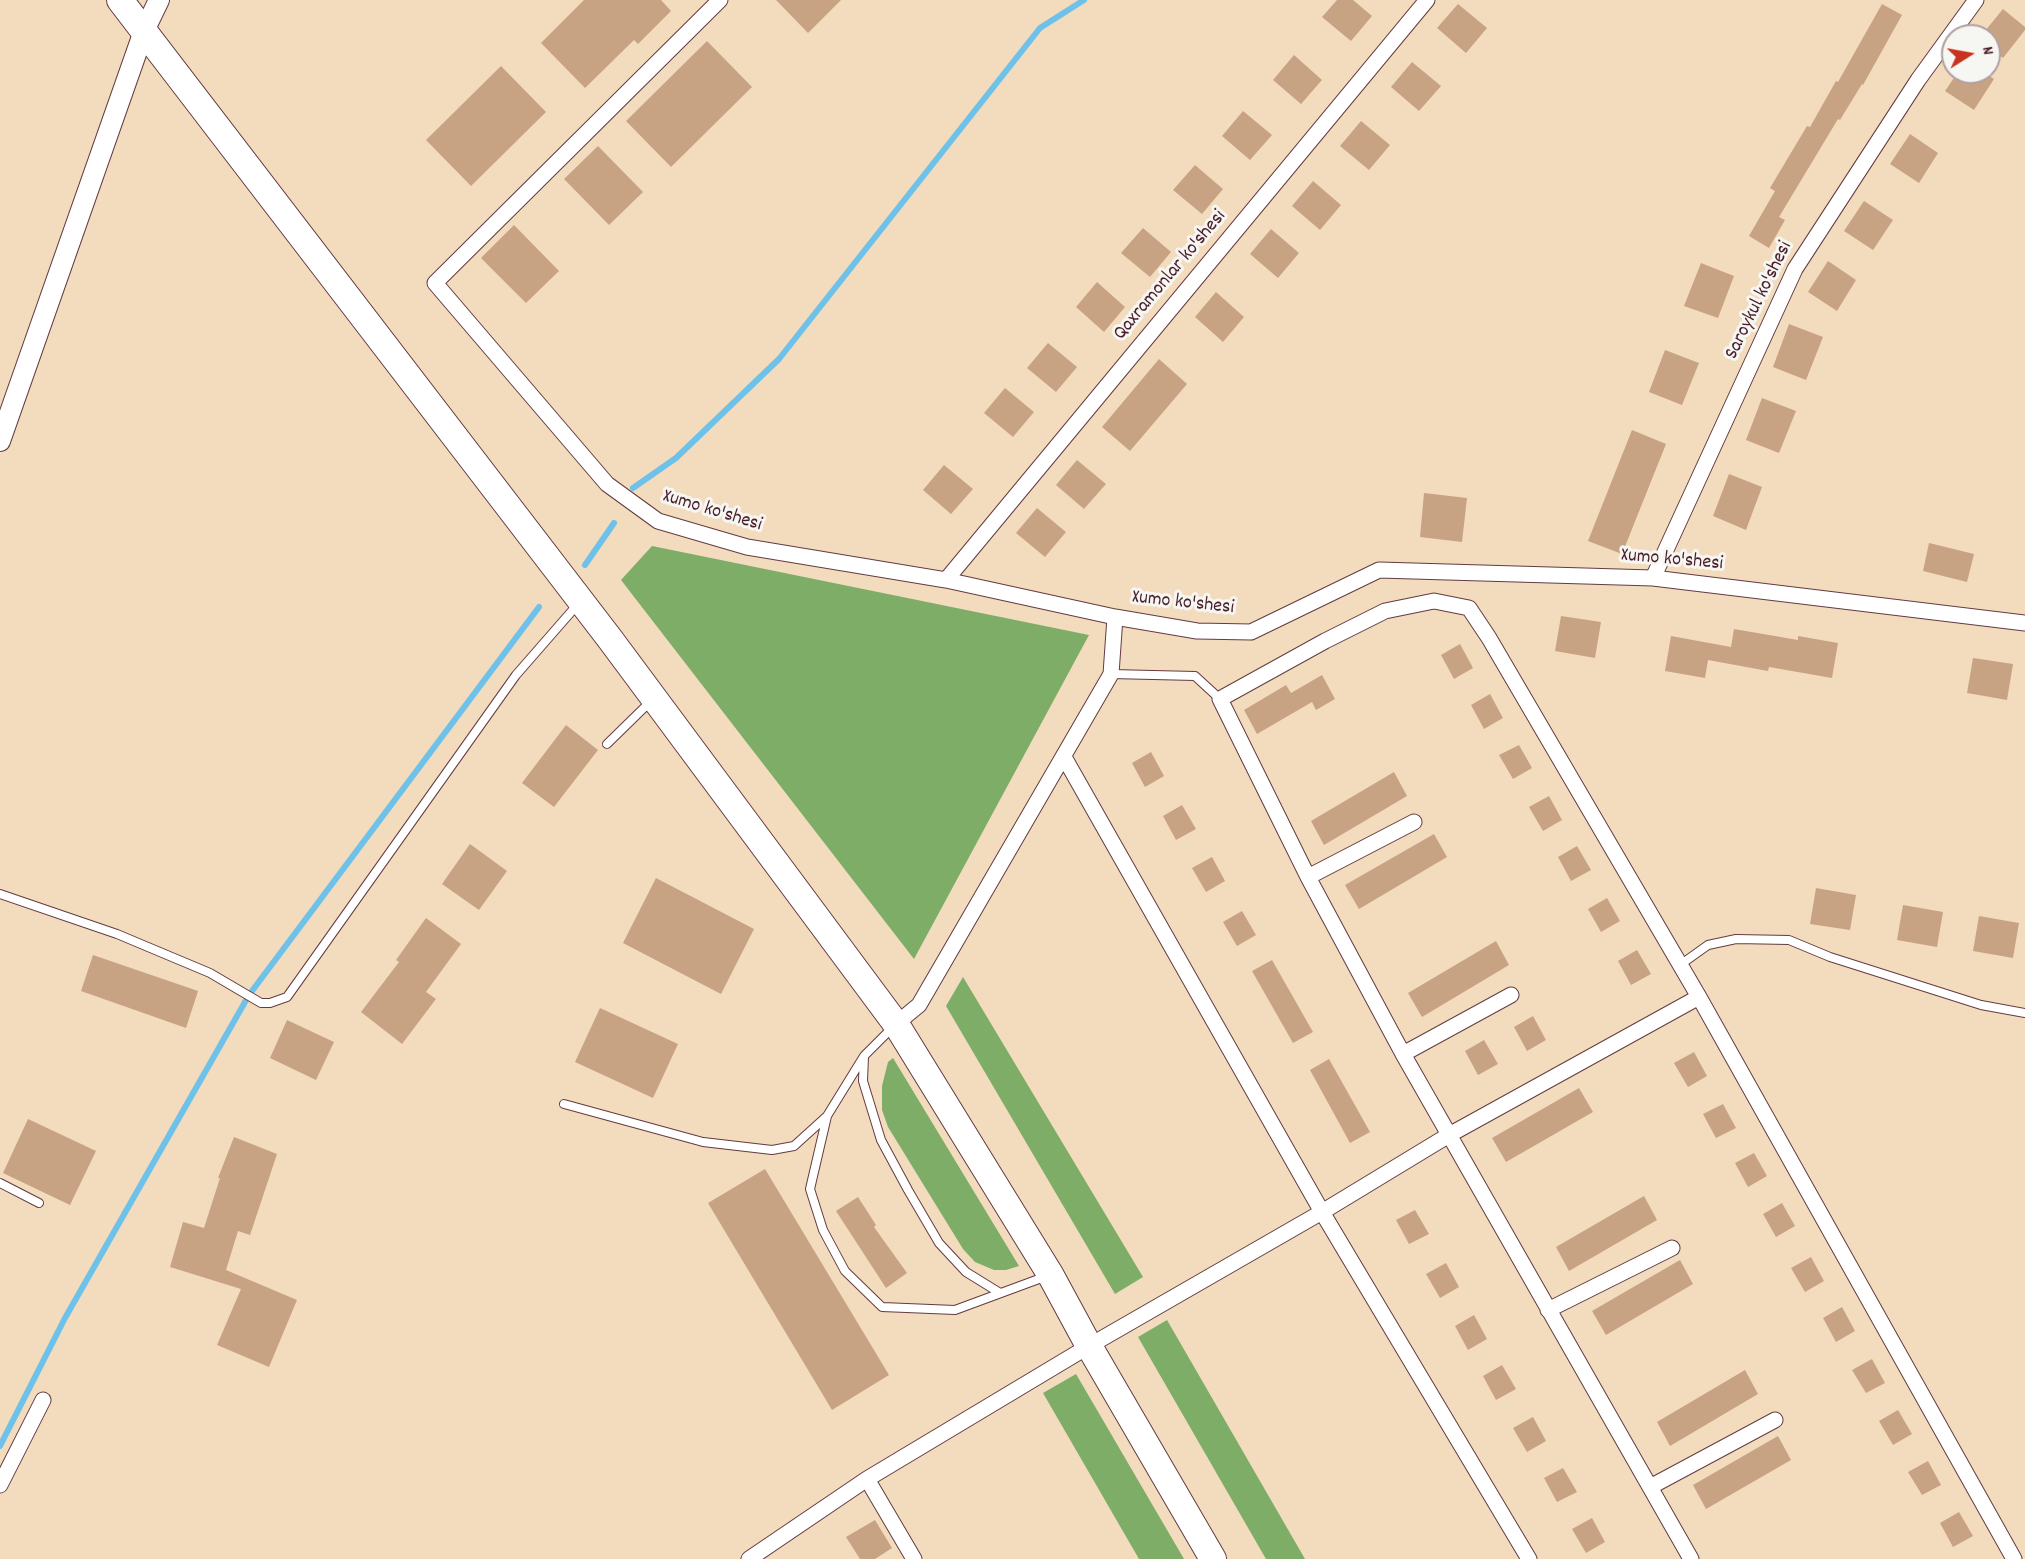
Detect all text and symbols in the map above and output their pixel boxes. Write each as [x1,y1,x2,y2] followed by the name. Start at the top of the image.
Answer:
[1941,24,2001,84] north arrow
[1975,45,1999,57] text: N
[1109,206,1233,346] street label: Qaxramonlar ko'shesi
[1721,238,1799,364] street label: Saroykul ko'shesi
[660,486,764,538] street label: Xumo ko'shesi
[1620,545,1724,577] street label: Xumo ko'shesi
[1131,587,1235,621] street label: Xumo ko'shesi

